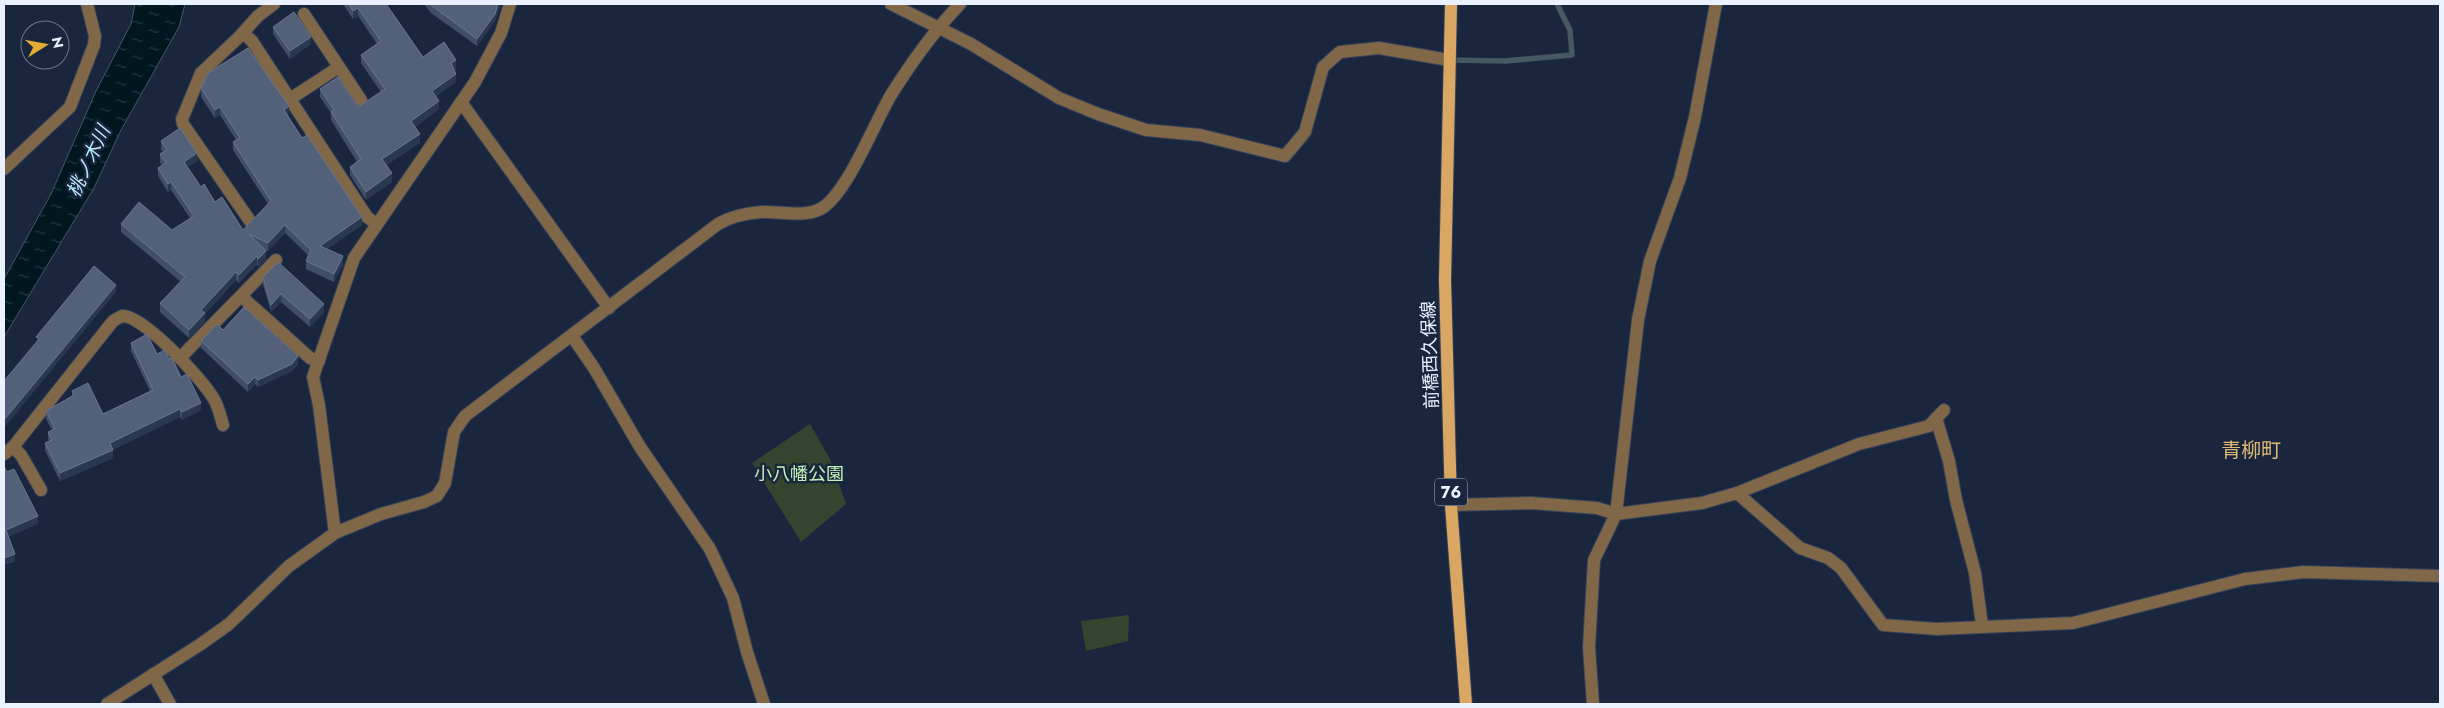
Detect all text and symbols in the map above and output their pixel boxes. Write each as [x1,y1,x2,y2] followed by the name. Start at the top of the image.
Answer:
[20,20,70,70] north arrow
[47,35,69,50] text: N
[60,119,118,201] water label: 桃ノ木川
[1415,301,1445,409] street label: 前橋西久保線
[2221,436,2281,465] district label: 青柳町
[754,461,844,487] park label: 小八幡公園
[1435,478,1467,506] road number: 76

